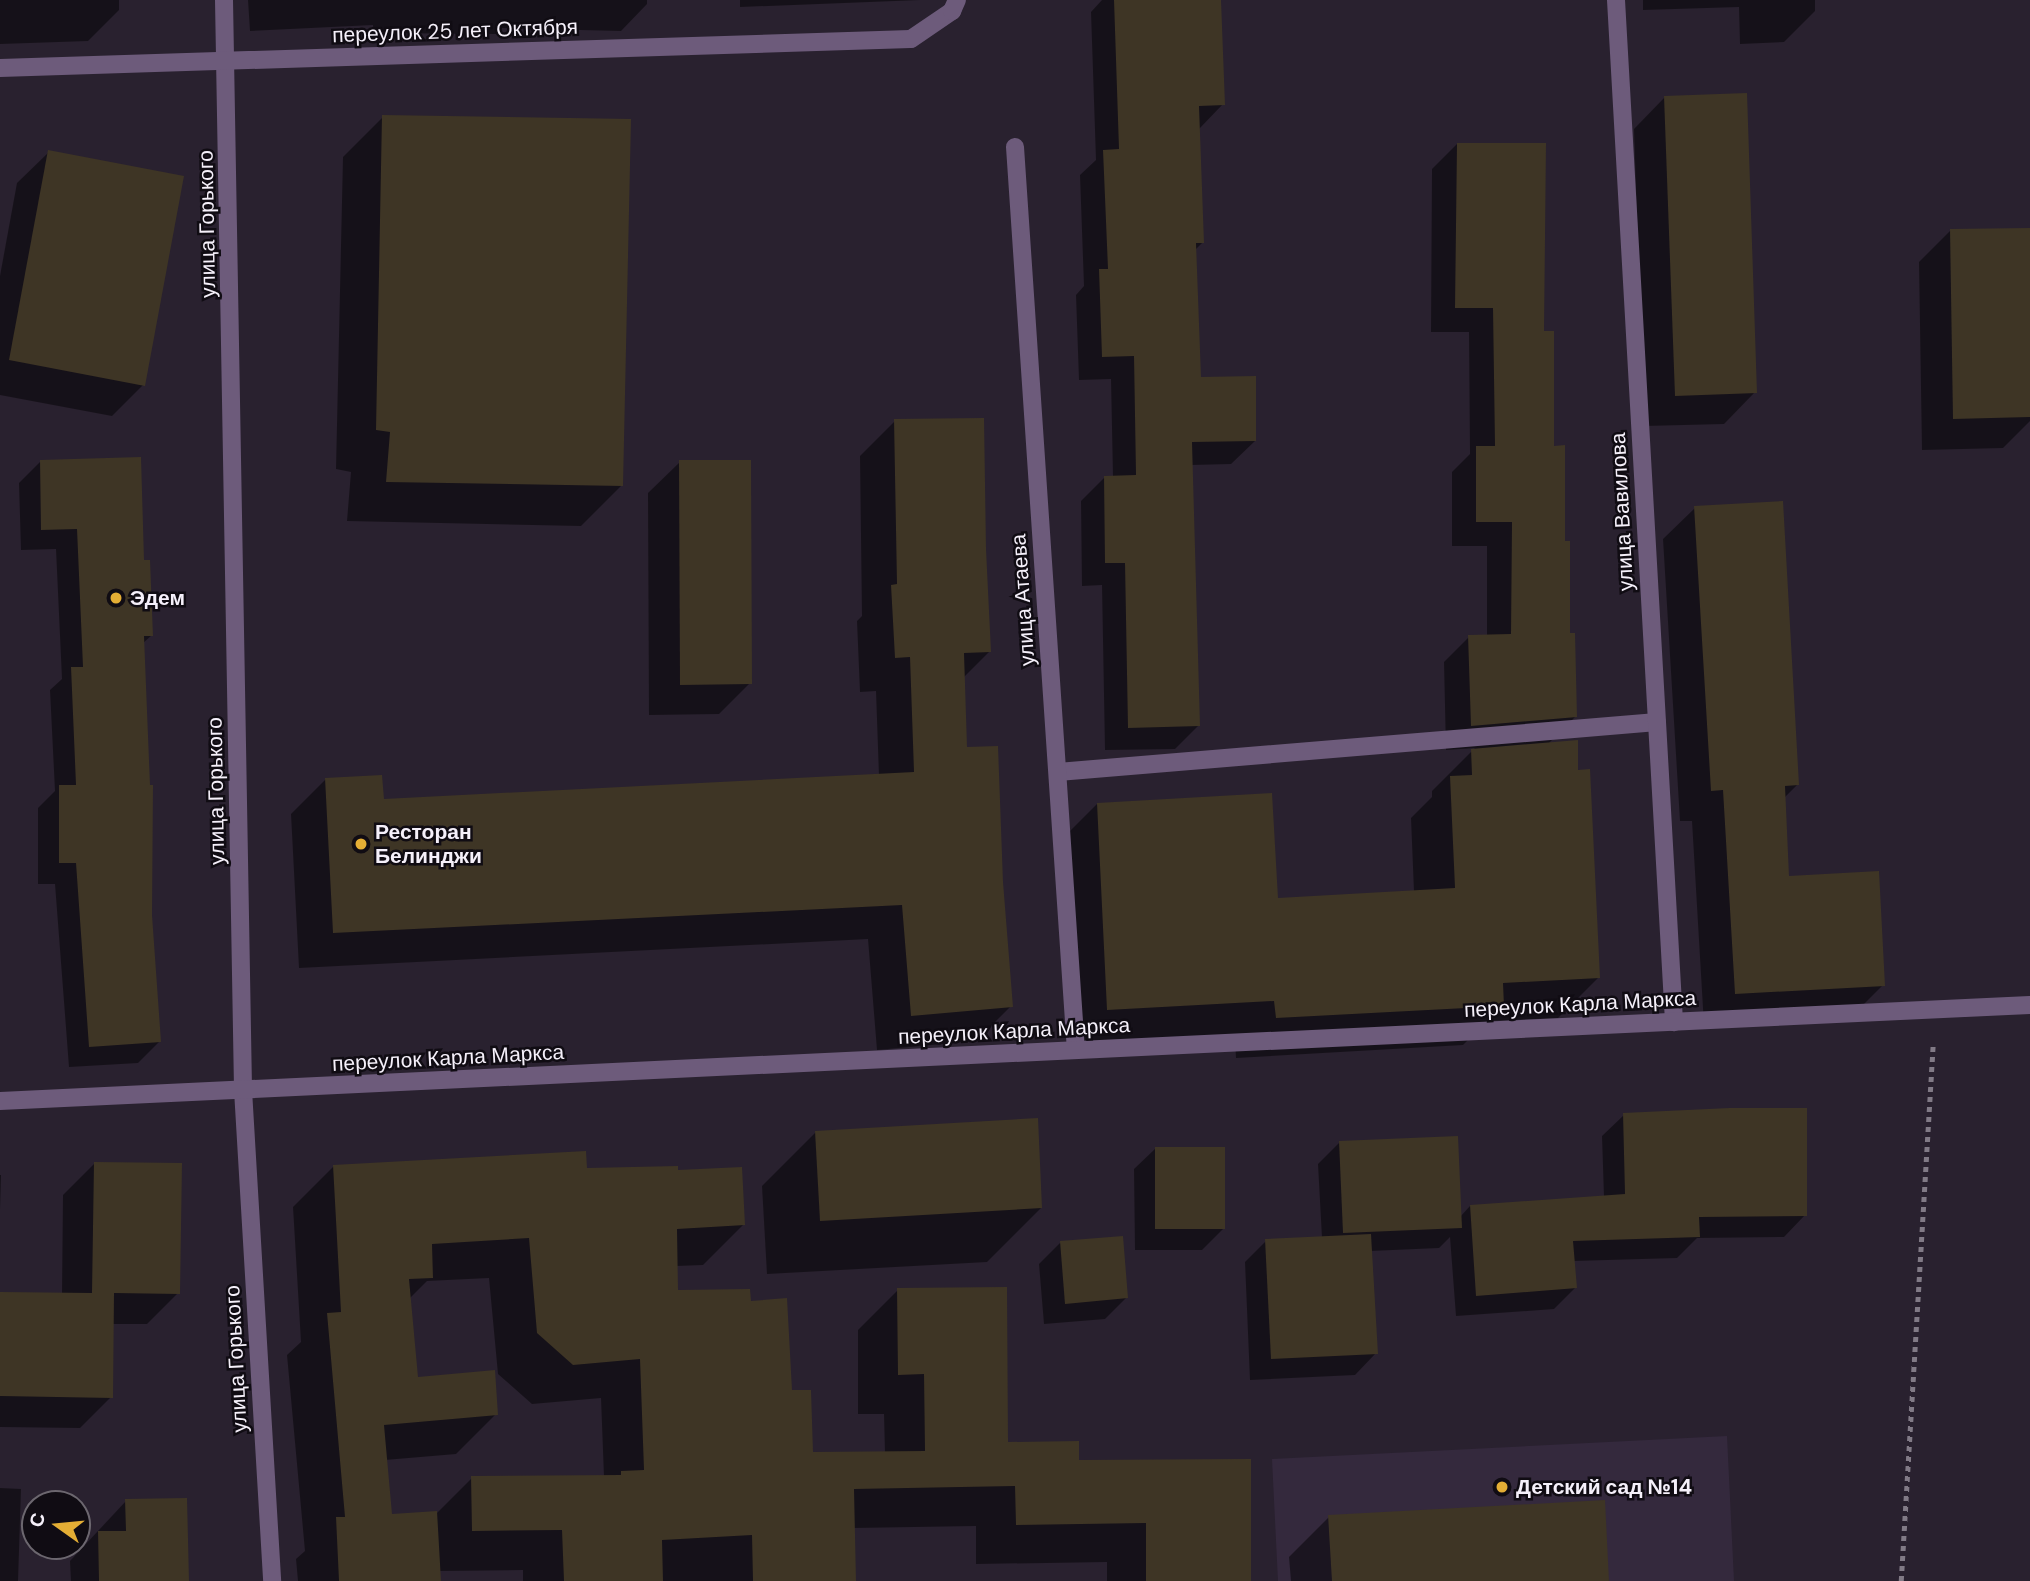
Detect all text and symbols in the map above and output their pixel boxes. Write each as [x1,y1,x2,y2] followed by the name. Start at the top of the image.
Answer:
[332,14,578,48] street label: переулок 25 лет Октября
[193,150,221,298] street label: улица Горького
[1605,432,1639,592] street label: улица Вавилова
[1006,533,1040,667] street label: улица Атаева
[130,585,185,611] place label: Эдем
[108,590,124,606] marker: Эдем
[202,717,230,865] street label: улица Горького
[375,819,482,869] place label: Ресторан Белинджи
[353,836,369,852] marker: Ресторан Белинджи
[1463,985,1697,1023] street label: переулок Карла Маркса
[897,1012,1131,1050] street label: переулок Карла Маркса
[331,1039,565,1077] street label: переулок Карла Маркса
[220,1285,252,1433] street label: улица Горького
[1516,1474,1692,1500] place label: Детский сад №14
[1494,1479,1510,1495] marker: Детский сад №14
[21,1490,91,1560] north arrow
[23,1510,51,1530] text: С

